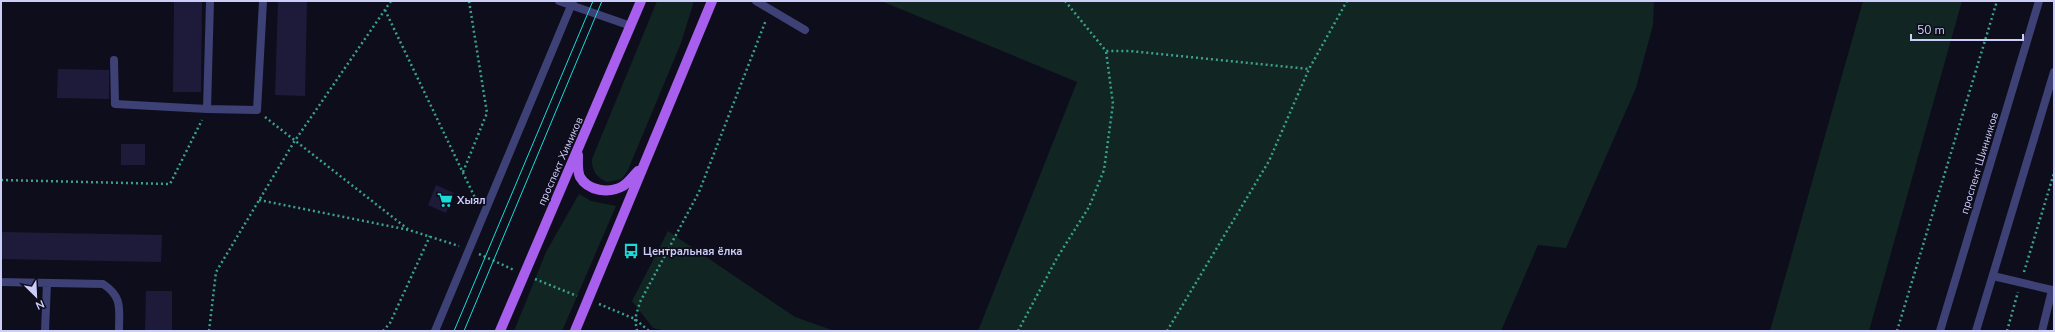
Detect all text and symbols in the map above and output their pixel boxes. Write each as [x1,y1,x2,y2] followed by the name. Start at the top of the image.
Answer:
[1911,16,2023,42] scale bar
[1917,22,1945,38] text: 50 m
[1957,110,2002,216] street label: проспект Шинников
[534,115,587,208] street label: проспект Химиков
[436,191,454,209] supermarket icon: Хыял
[456,193,486,208] place label: Хыял
[622,242,640,260] bus stop icon: Центральная ёлка
[643,244,743,259] place label: Центральная ёлка
[16,276,56,316] north arrow
[33,296,47,313] text: N

